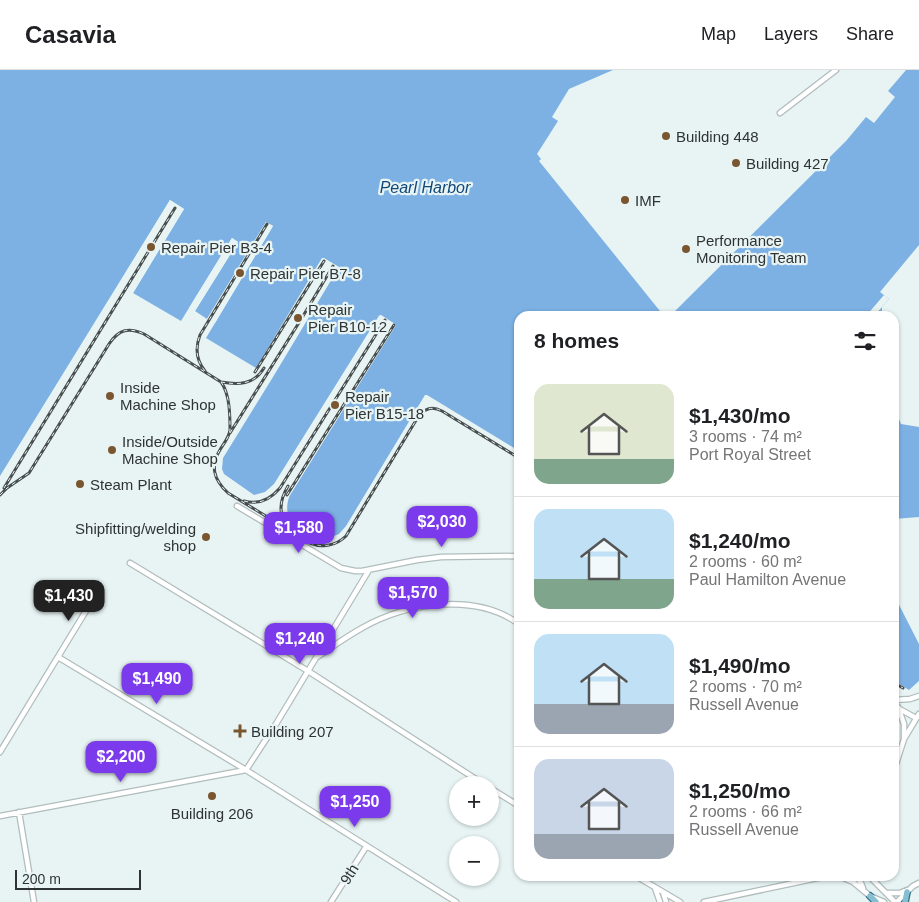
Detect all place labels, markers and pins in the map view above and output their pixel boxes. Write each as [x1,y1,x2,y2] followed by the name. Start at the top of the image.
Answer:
[676,128,759,145] place label: Building 448
[660,130,672,142] marker: Building 448
[746,155,829,172] place label: Building 427
[730,157,742,169] marker: Building 427
[635,192,661,209] place label: IMF
[619,194,631,206] marker: IMF
[696,232,807,266] place label: Performance Monitoring Team
[161,239,272,256] place label: Repair Pier B3-4
[145,241,157,253] marker: Repair Pier B3-4
[680,243,692,255] marker: Performance Monitoring Team
[250,265,361,282] place label: Repair Pier B7-8
[234,267,246,279] marker: Repair Pier B7-8
[308,301,387,335] place label: Repair Pier B10-12
[292,312,304,324] marker: Repair Pier B10-12
[120,379,216,413] place label: Inside Machine Shop
[345,388,424,422] place label: Repair Pier B15-18
[104,390,116,402] marker: Inside Machine Shop
[329,399,341,411] marker: Repair Pier B15-18
[122,433,218,467] place label: Inside/Outside Machine Shop
[106,444,118,456] marker: Inside/Outside Machine Shop
[90,476,173,493] place label: Steam Plant
[74,478,86,490] marker: Steam Plant
[401,506,483,548] pin: $2,030
[258,512,340,554] pin: $1,580
[75,520,196,554] place label: Shipfitting/welding shop
[200,531,212,543] marker: Shipfitting/welding shop
[372,576,454,619] pin: $1,570
[28,580,110,622] pin: $1,430
[259,622,341,665] pin: $1,240
[116,662,198,705] pin: $1,490
[251,723,334,740] place label: Building 207
[233,724,247,738] marker: Building 207
[80,740,162,783] pin: $2,200
[314,786,396,828] pin: $1,250
[206,790,218,802] marker: Building 206
[171,805,253,822] place label: Building 206

